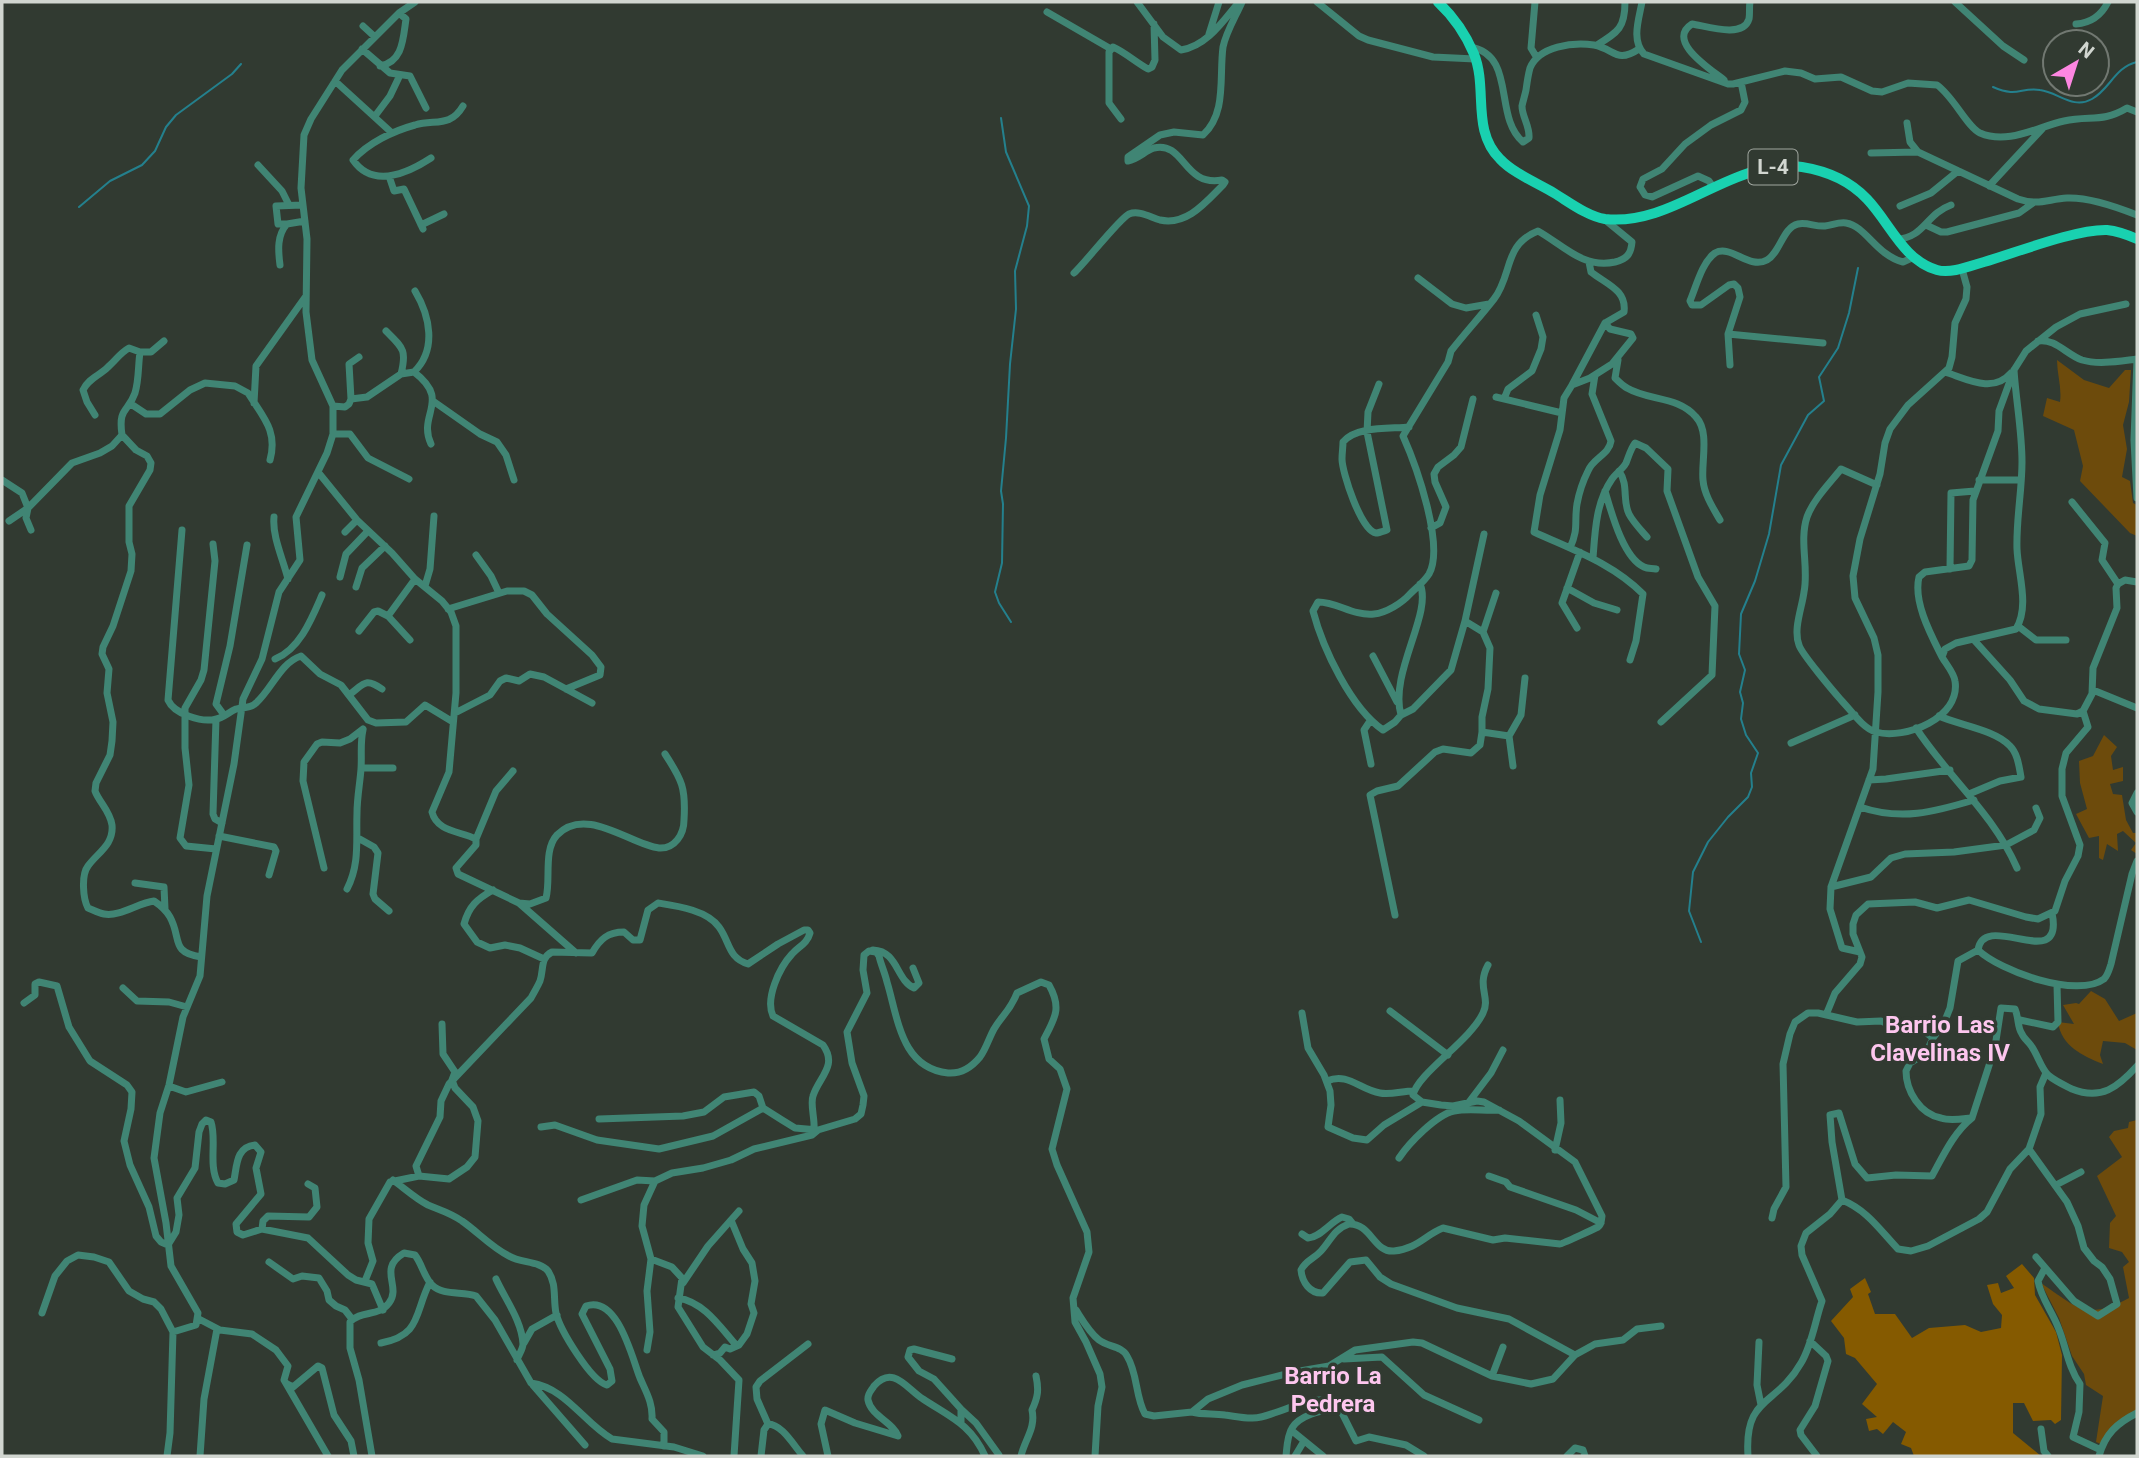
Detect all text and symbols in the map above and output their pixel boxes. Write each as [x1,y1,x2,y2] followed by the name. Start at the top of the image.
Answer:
[2041,28,2111,98] north arrow
[2074,37,2099,63] text: N
[1748,150,1798,184] road number: L-4
[1870,1011,2010,1067] district label: Barrio Las Clavelinas IV
[1284,1362,1382,1418] district label: Barrio La Pedrera

